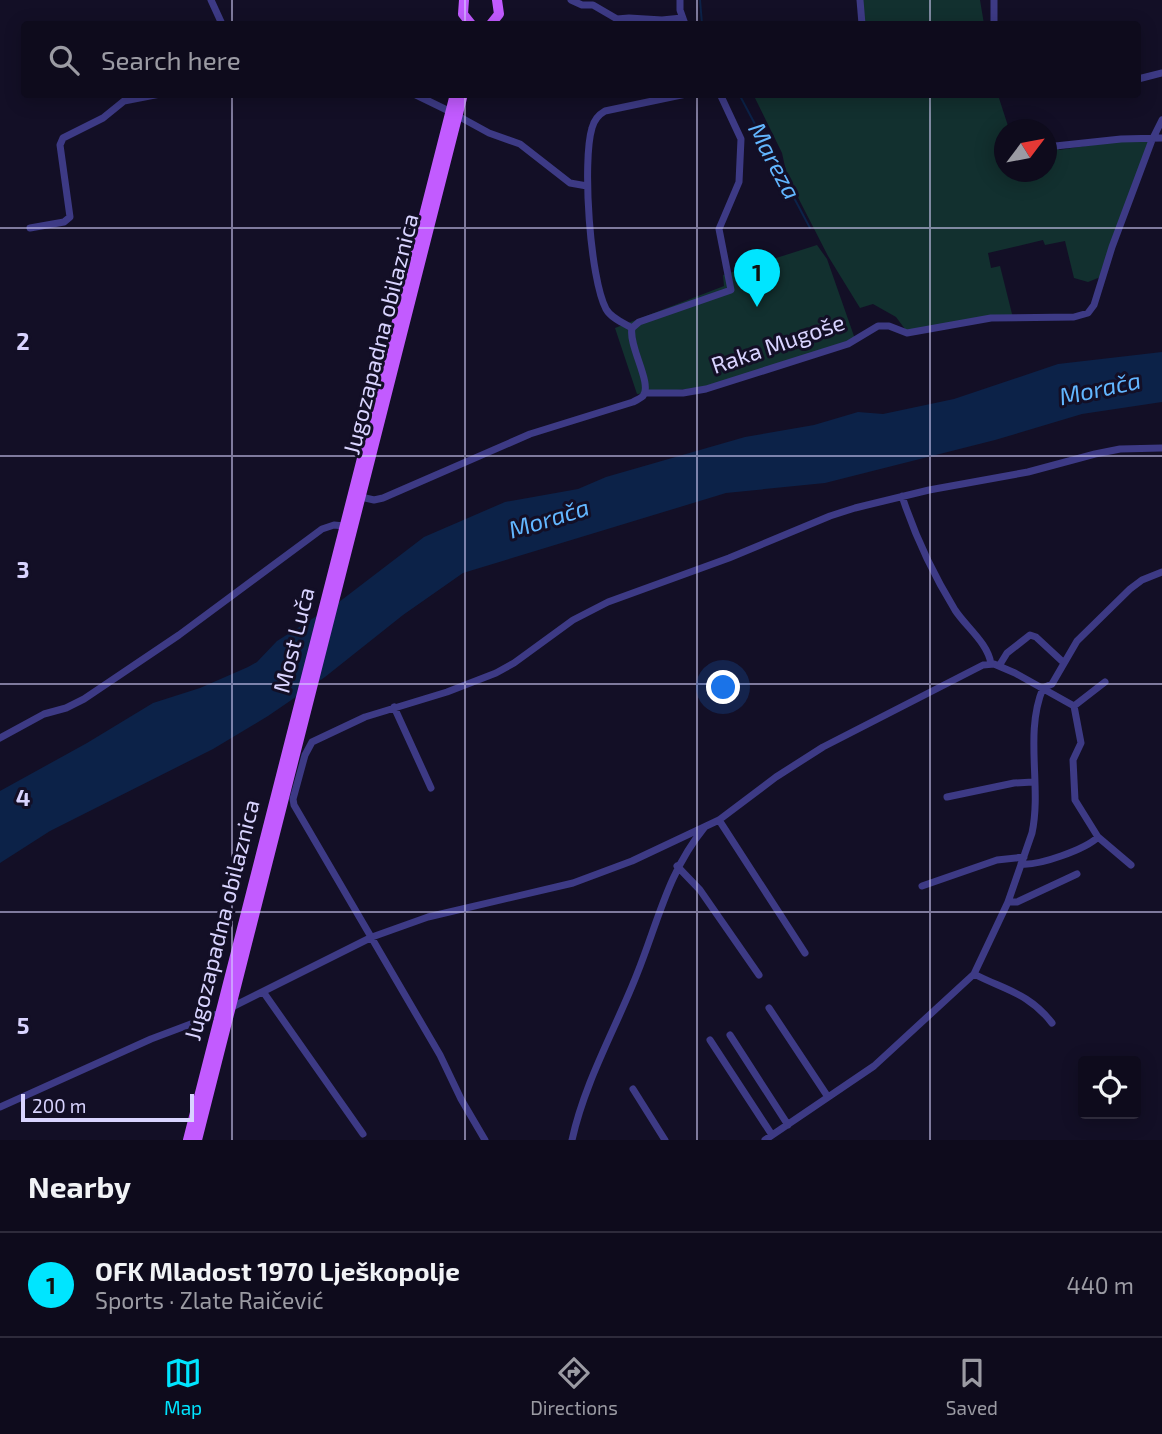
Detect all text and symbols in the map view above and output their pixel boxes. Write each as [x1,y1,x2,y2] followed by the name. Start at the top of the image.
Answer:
[21,21,1141,98] search box
[45,41,83,79] icon: search
[101,44,241,75] text: Search here
[743,117,808,204] water label: Mareza
[994,119,1057,182] north arrow
[337,210,424,457] street label: Jugozapadna obilaznica
[734,249,780,307] pin: 1
[707,307,848,379] street label: Raka Mugoše
[16,327,30,355] text: 2
[1056,365,1143,410] water label: Morača
[505,492,592,544] water label: Morača
[16,555,30,583] text: 3
[266,584,320,695] street label: Most Luča
[706,670,740,704] your location
[16,783,30,811] text: 4
[178,796,265,1043] street label: Jugozapadna obilaznica
[17,1011,29,1039] text: 5
[1078,1056,1141,1119] map controls
[1078,1056,1141,1119] button: locate
[21,1091,194,1123] scale bar
[32,1094,86,1117] text: 200 m
[28,1168,131,1204] text: Nearby
[95,1255,460,1286] text: OFK Mladost 1970 Lješkopolje
[46,1271,56,1299] text: 1
[1067,1271,1134,1299] text: 440 m
[95,1286,323,1314] text: Sports · Zlate Raičević
[164,1354,202,1419] tab: Map
[530,1354,618,1419] tab: Directions
[946,1354,998,1419] tab: Saved

